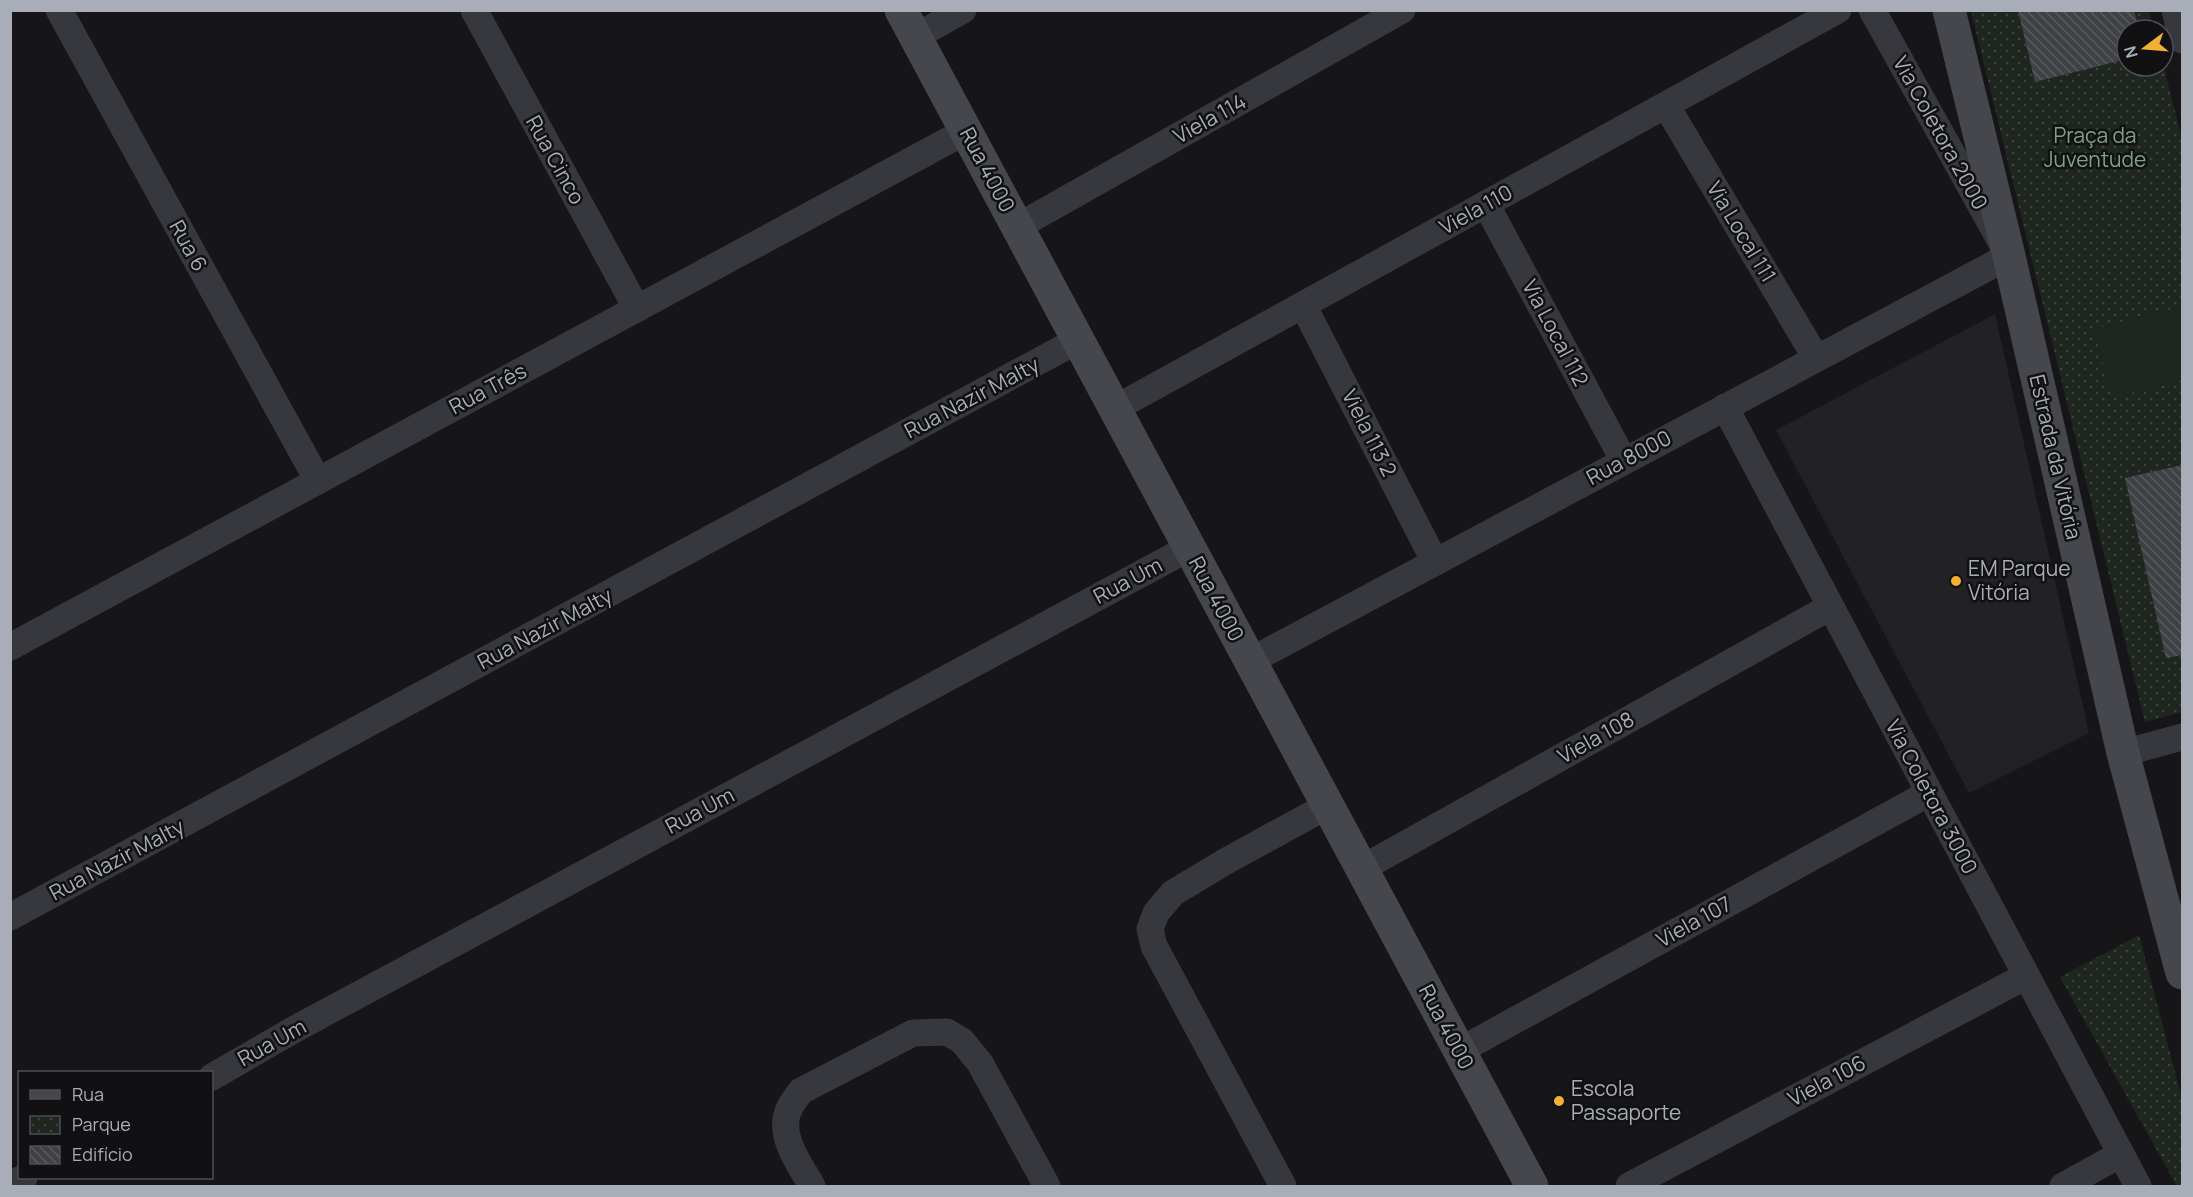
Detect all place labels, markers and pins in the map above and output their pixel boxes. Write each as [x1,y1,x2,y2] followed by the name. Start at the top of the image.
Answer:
[1968,554,2070,606] place label: EM Parque Vitória
[1949,574,1963,588] marker: EM Parque Vitória
[1571,1074,1681,1126] place label: Escola Passaporte
[1552,1094,1566,1108] marker: Escola Passaporte

